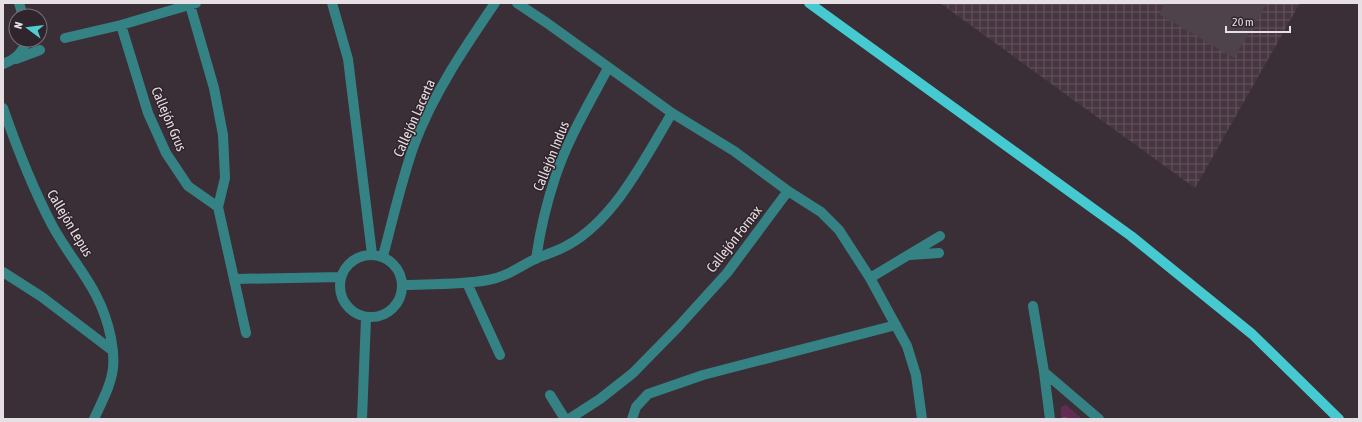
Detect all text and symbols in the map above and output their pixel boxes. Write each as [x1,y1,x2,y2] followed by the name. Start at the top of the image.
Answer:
[8,8,48,48] north arrow
[1226,8,1290,34] scale bar
[1232,15,1254,29] text: 20 m
[12,21,25,30] text: N
[390,77,438,159] street label: Callejón Lacerta
[148,84,190,154] street label: Callejón Grus
[530,119,572,193] street label: Callejón Indus
[44,187,96,259] street label: Callejón Lepus
[703,202,765,275] street label: Callejón Fornax

